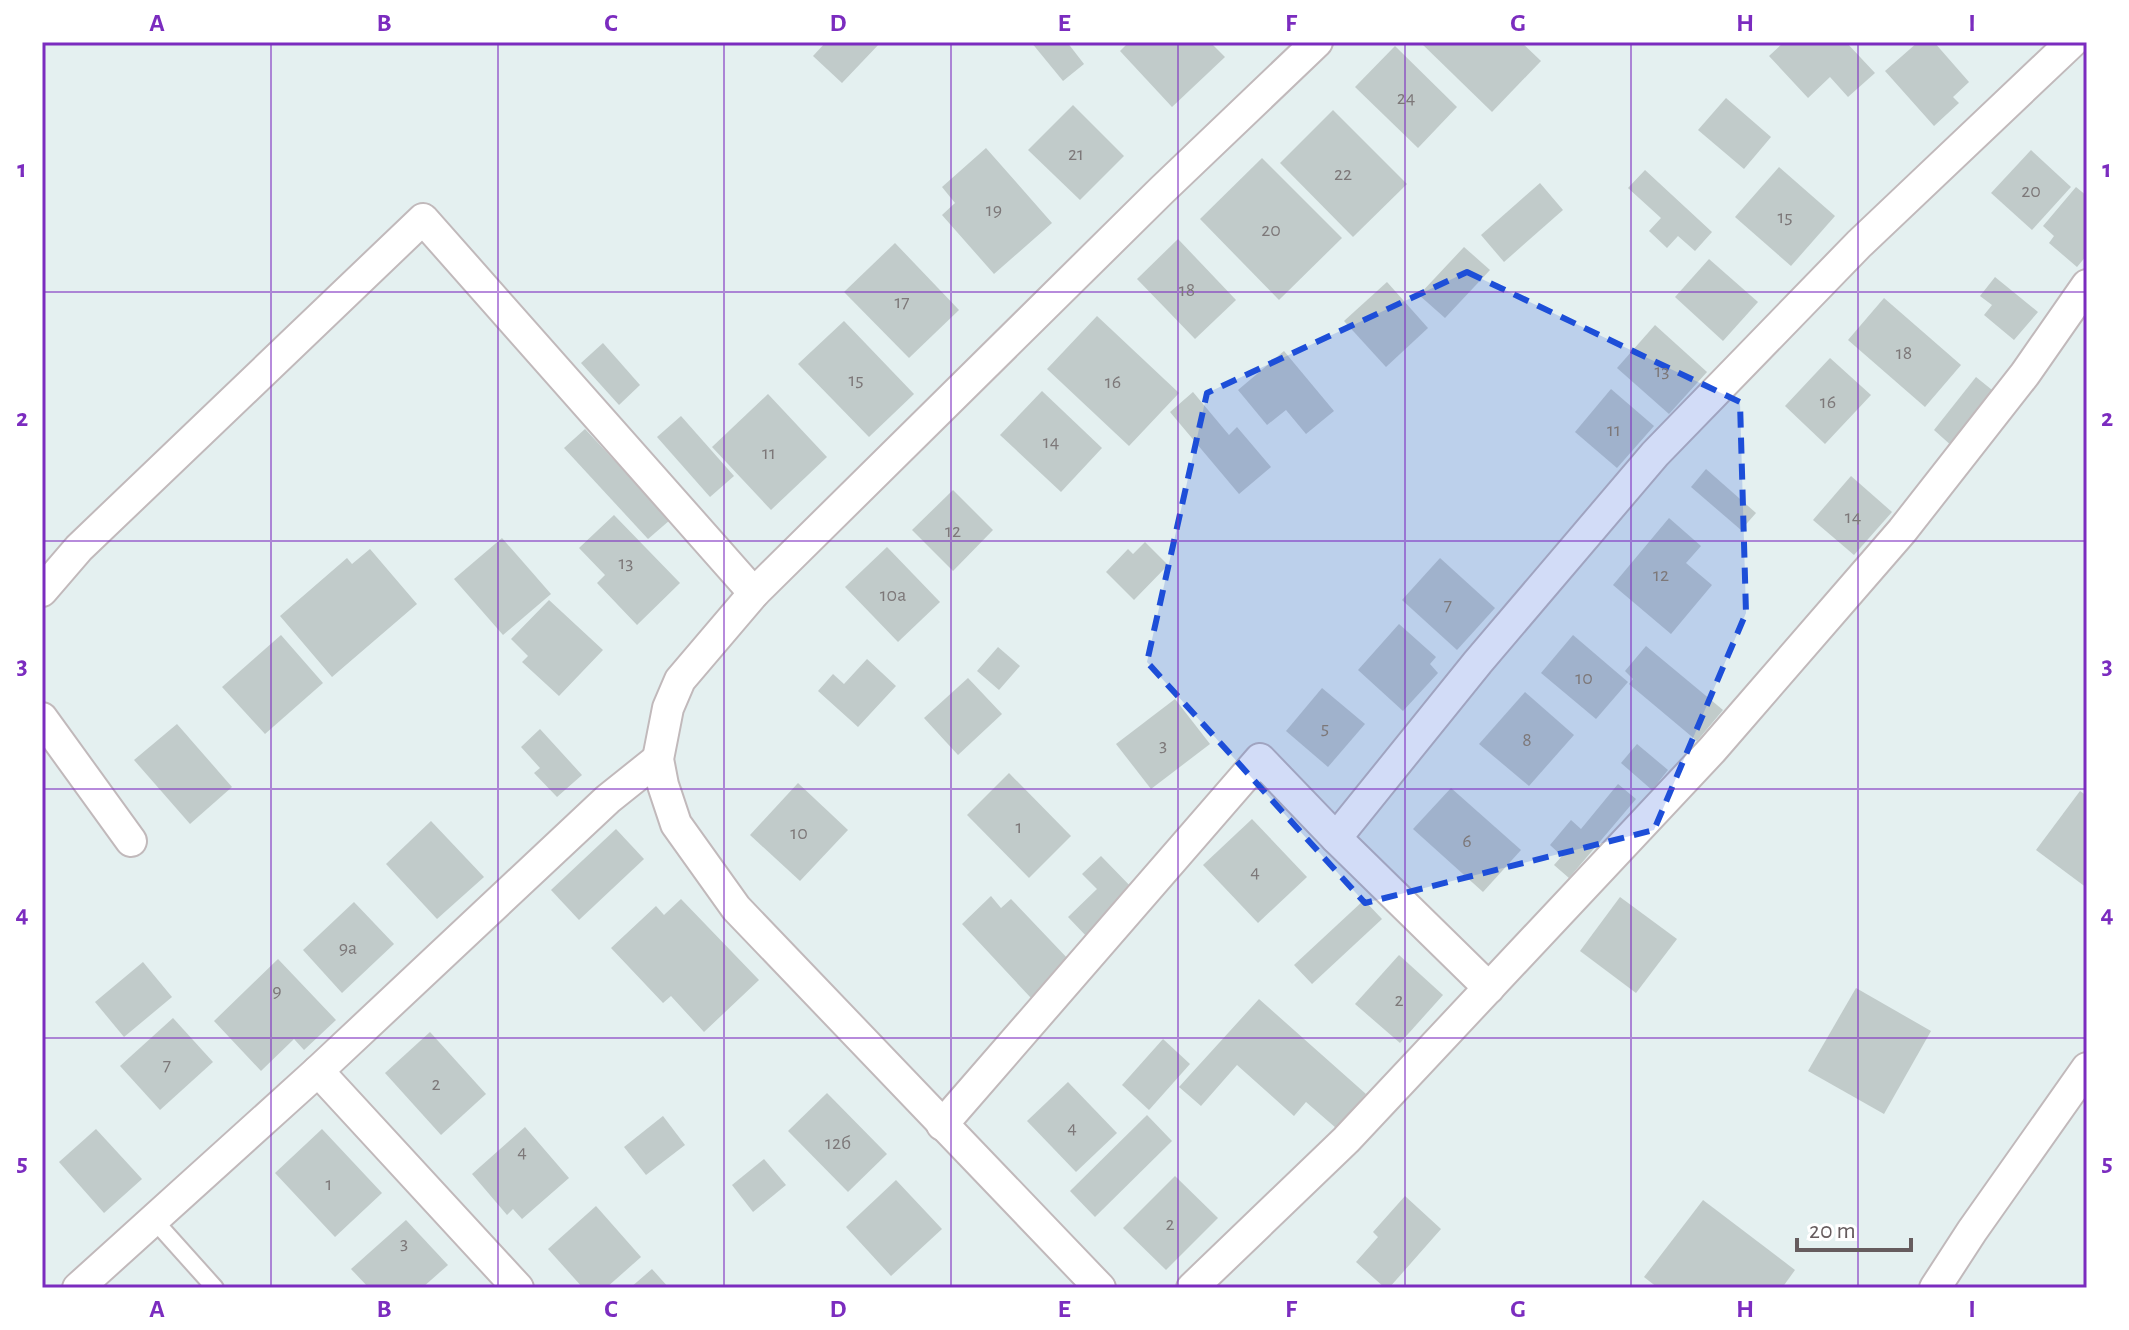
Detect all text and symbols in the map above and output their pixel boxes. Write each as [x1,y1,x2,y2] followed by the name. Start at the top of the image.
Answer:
[149,10,165,36] text: A
[376,10,392,36] text: B
[604,10,618,36] text: C
[829,10,847,36] text: D
[1057,10,1071,36] text: E
[1285,10,1298,36] text: F
[1510,10,1526,36] text: G
[1736,10,1754,36] text: H
[1968,10,1976,36] text: I
[1397,88,1415,108] house number: 24
[1068,144,1084,164] house number: 21
[17,156,27,182] text: 1
[2102,156,2112,182] text: 1
[1334,164,1352,184] house number: 22
[2021,181,2041,201] house number: 20
[986,200,1002,220] house number: 19
[1777,207,1793,227] house number: 15
[1261,220,1281,240] house number: 20
[1179,280,1195,300] house number: 18
[894,292,910,312] house number: 17
[1896,343,1912,363] house number: 18
[1654,361,1670,381] house number: 13
[848,370,864,390] house number: 15
[1105,372,1121,392] house number: 16
[1820,392,1836,412] house number: 16
[16,405,28,431] text: 2
[2101,405,2113,431] text: 2
[1607,420,1621,440] house number: 11
[1043,432,1059,452] house number: 14
[762,443,776,463] house number: 11
[1845,507,1861,527] house number: 14
[945,521,961,541] house number: 12
[618,553,634,573] house number: 13
[1653,565,1669,585] house number: 12
[880,585,906,605] house number: 10а
[1444,595,1452,615] house number: 7
[16,653,28,679] text: 3
[2101,653,2113,679] text: 3
[1575,668,1593,688] house number: 10
[1321,718,1329,738] house number: 5
[1522,730,1532,750] house number: 8
[1159,735,1167,755] house number: 3
[1016,817,1022,837] house number: 1
[790,823,808,843] house number: 10
[1462,831,1472,851] house number: 6
[1250,862,1260,882] house number: 4
[15,901,29,927] text: 4
[2100,901,2114,927] text: 4
[339,938,357,958] house number: 9а
[272,981,282,1001] house number: 9
[1394,990,1404,1010] house number: 2
[163,1055,171,1075] house number: 7
[431,1074,441,1094] house number: 2
[1067,1118,1077,1138] house number: 4
[825,1133,851,1153] house number: 12б
[517,1142,527,1162] house number: 4
[16,1150,28,1176] text: 5
[2101,1150,2113,1176] text: 5
[326,1174,332,1194] house number: 1
[1797,1202,1911,1252] scale bar
[1165,1214,1175,1234] house number: 2
[1809,1219,1856,1243] text: 20 m
[400,1233,408,1253] house number: 3
[149,1296,165,1322] text: A
[376,1296,392,1322] text: B
[604,1296,618,1322] text: C
[829,1296,847,1322] text: D
[1057,1296,1071,1322] text: E
[1285,1296,1298,1322] text: F
[1510,1296,1526,1322] text: G
[1736,1296,1754,1322] text: H
[1968,1296,1976,1322] text: I

